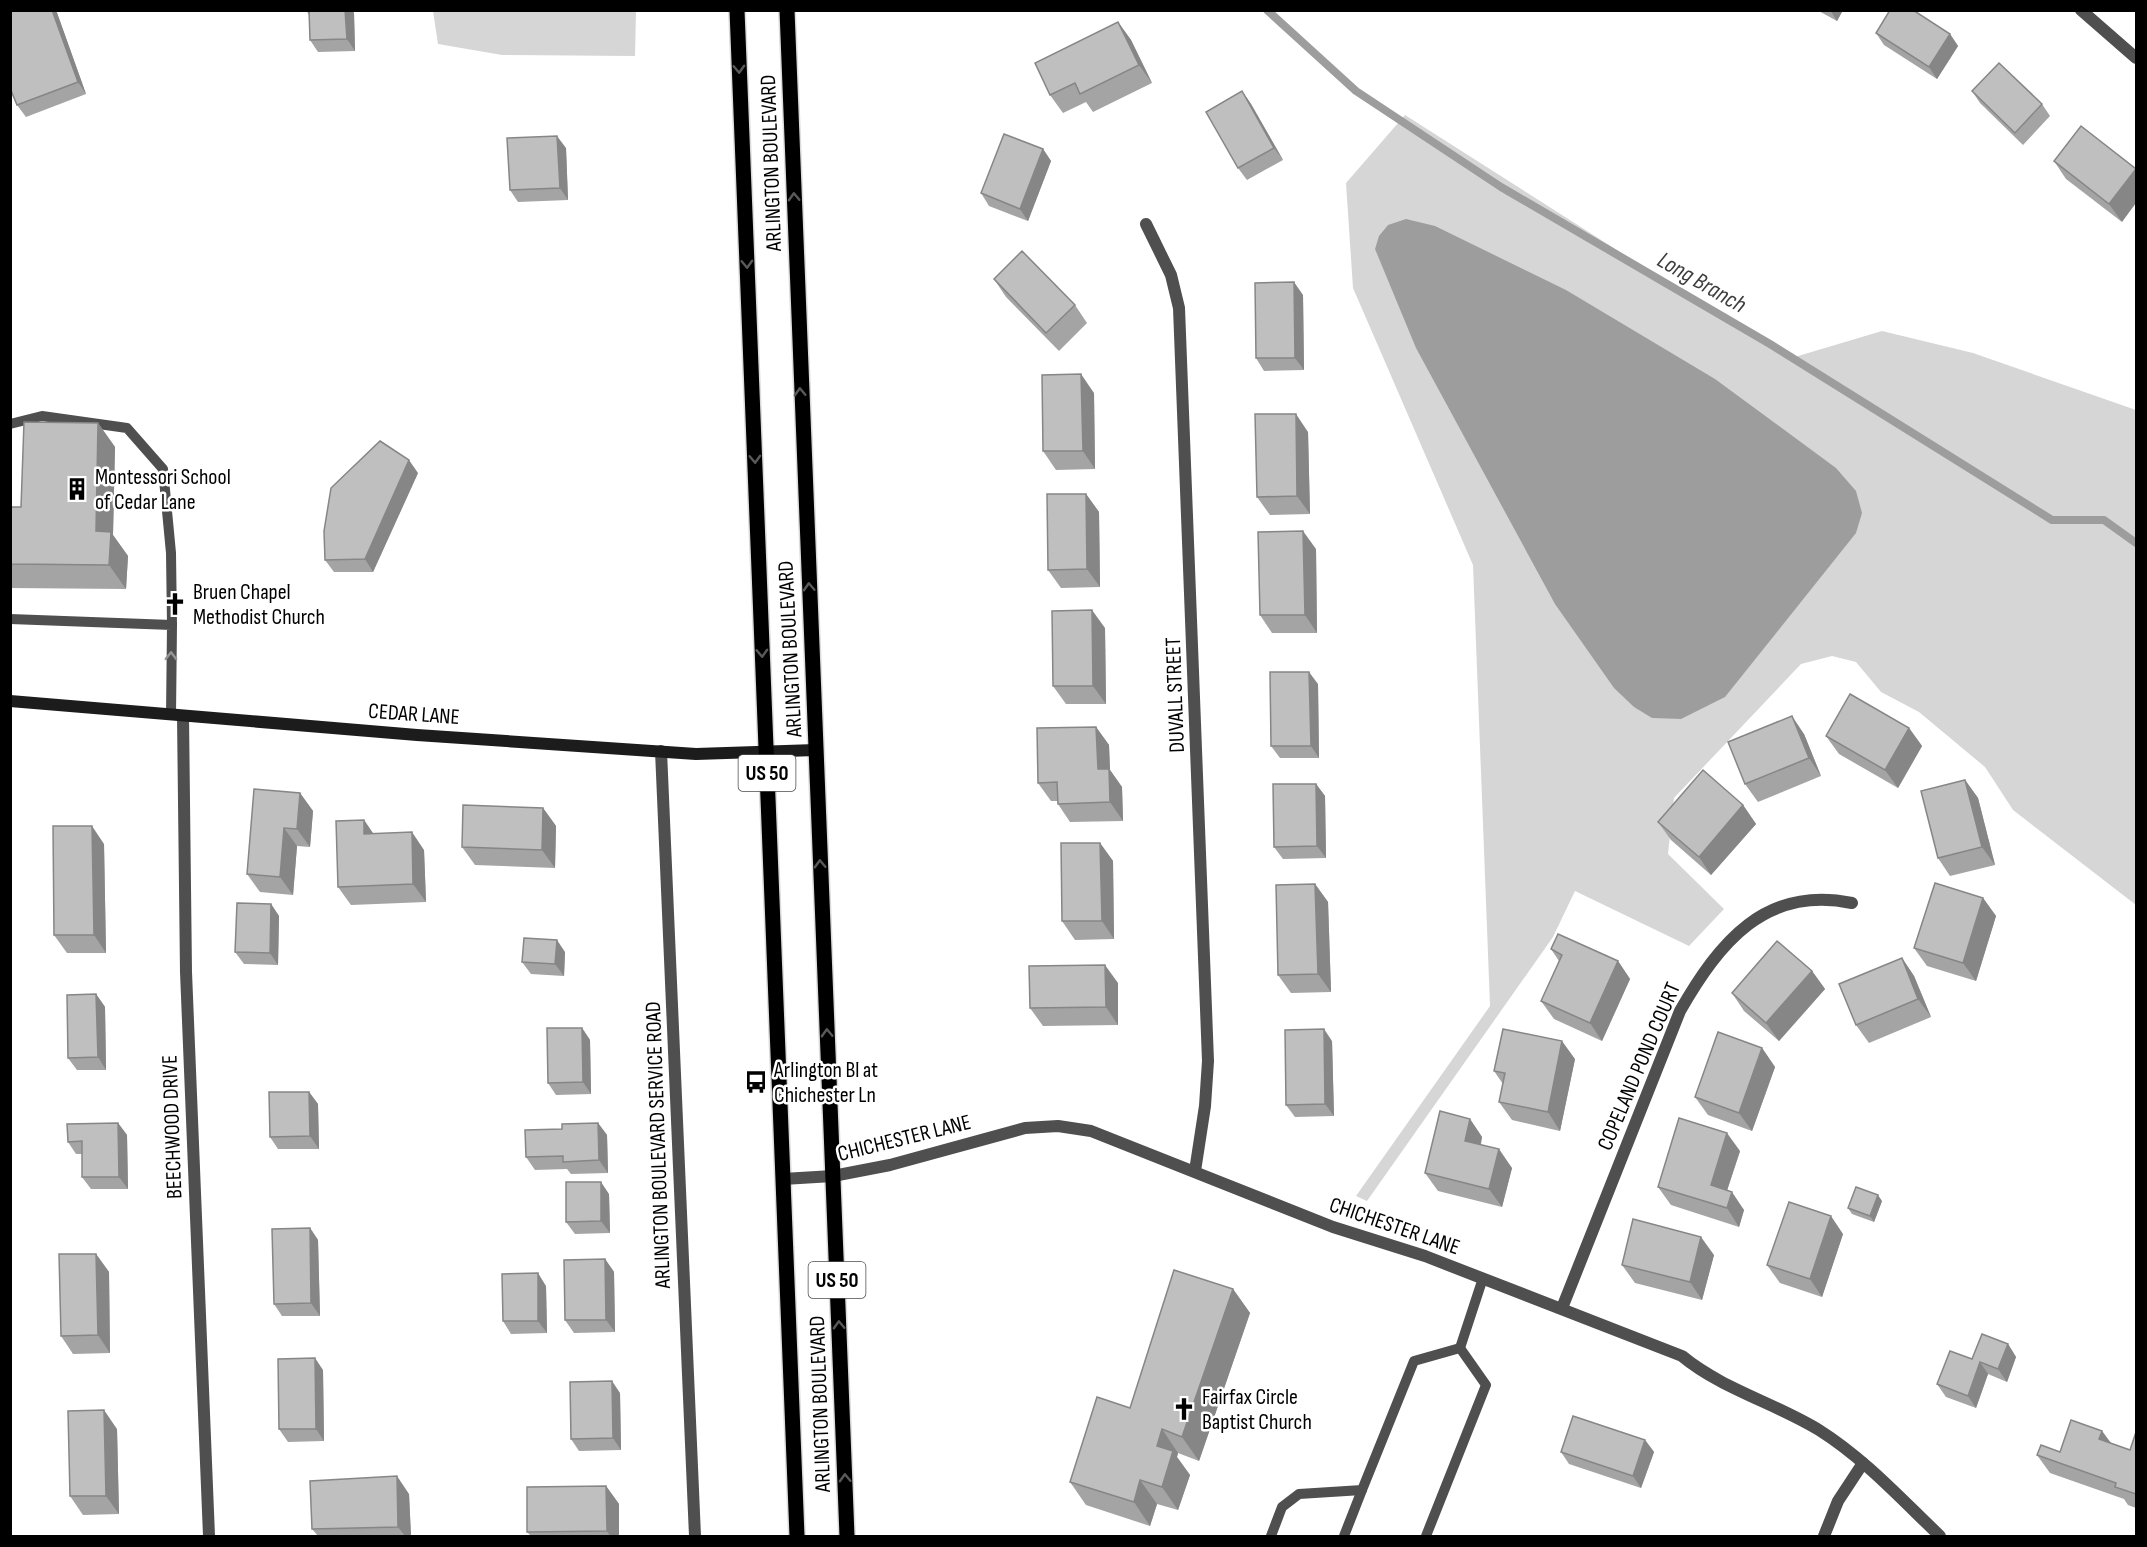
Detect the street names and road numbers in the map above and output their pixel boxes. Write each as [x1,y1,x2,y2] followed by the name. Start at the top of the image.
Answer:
[755,74,788,253] street label: ARLINGTON BOULEVARD
[772,560,809,739] street label: ARLINGTON BOULEVARD
[1160,637,1191,753] street label: DUVALL STREET
[367,698,460,731] street label: CEDAR LANE
[738,755,795,791] road number: US 50
[1592,979,1687,1155] street label: COPELAND POND COURT
[640,1001,677,1290] street label: ARLINGTON BOULEVARD SERVICE ROAD
[156,1054,189,1199] street label: BEECHWOOD DRIVE
[835,1109,974,1168] street label: CHICHESTER LANE
[1326,1191,1463,1261] street label: CHICHESTER LANE
[808,1262,866,1298] road number: US 50
[804,1315,837,1494] street label: ARLINGTON BOULEVARD

